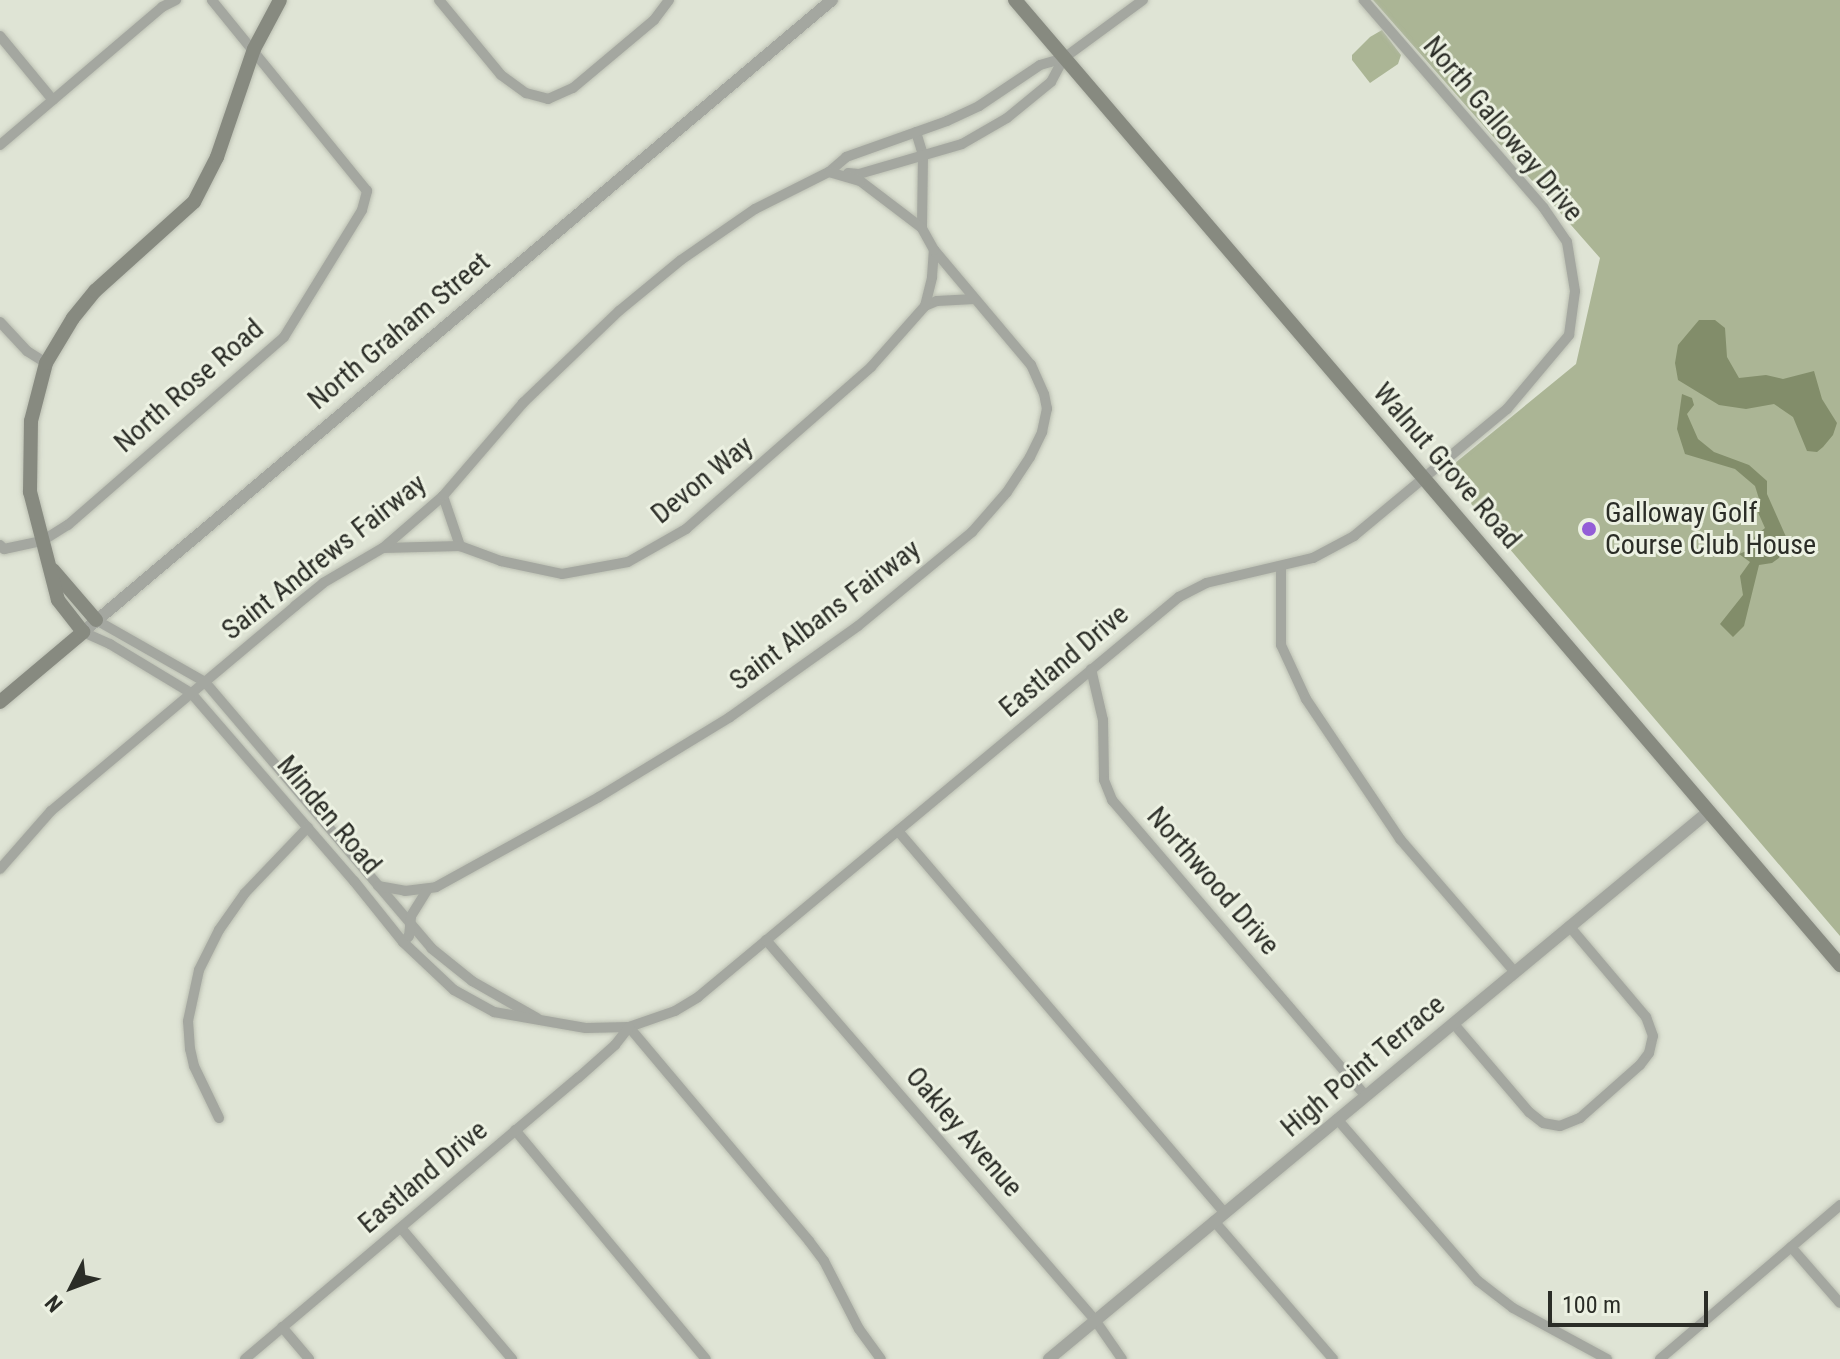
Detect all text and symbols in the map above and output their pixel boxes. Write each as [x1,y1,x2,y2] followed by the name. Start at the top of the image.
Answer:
[1416,30,1590,228] street label: North Galloway Drive
[301,245,497,417] street label: North Graham Street
[108,312,270,460] street label: North Rose Road
[1366,376,1528,556] street label: Walnut Grove Road
[645,429,759,531] street label: Devon Way
[215,467,433,647] street label: Saint Andrews Fairway
[1605,496,1816,562] place label: Galloway Golf Course Club House
[1580,520,1598,538] marker: Galloway Golf Course Club House
[723,532,927,698] street label: Saint Albans Fairway
[993,597,1135,725] street label: Eastland Drive
[270,749,388,881] street label: Minden Road
[1140,800,1286,962] street label: Northwood Drive
[1274,988,1452,1144] street label: High Point Terrace
[899,1060,1029,1204] street label: Oakley Avenue
[352,1113,494,1241] street label: Eastland Drive
[32,1247,112,1327] north arrow
[1552,1275,1712,1325] scale bar
[40,1290,68,1317] text: N
[1562,1291,1621,1319] text: 100 m

